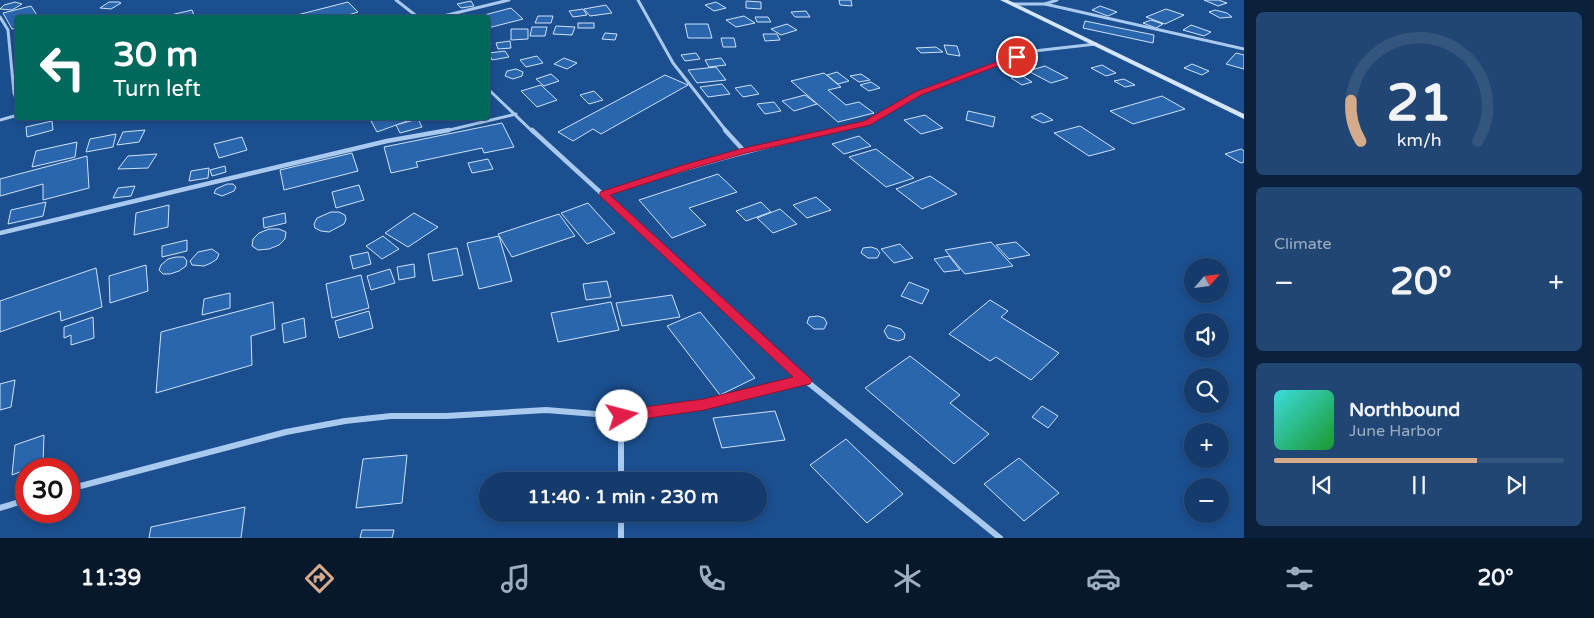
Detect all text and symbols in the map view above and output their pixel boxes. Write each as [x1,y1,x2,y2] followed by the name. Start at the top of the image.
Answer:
[113,34,198,76] text: 30 m
[30,35,95,100] icon: left
[996,36,1038,78] pin
[1003,43,1031,71] icon: arrive
[1386,72,1452,135] text: 21
[113,76,201,102] text: Turn left
[1397,130,1441,151] text: km/h
[1274,234,1332,254] text: Climate
[1184,258,1229,302] north arrow
[1184,258,1229,523] map controls
[1390,259,1452,305] text: 20°
[1274,266,1294,300] text: −
[1548,266,1564,300] text: +
[1184,313,1229,358] button: sound
[1184,368,1229,413] button: search
[595,389,647,441] position arrow
[1349,399,1460,421] text: Northbound
[1349,421,1442,441] text: June Harbor
[1184,423,1229,468] button: +
[15,458,80,523] speed limit sign: 30
[1308,471,1336,499] icon: previous
[1405,471,1433,499] icon: pause
[1502,471,1530,499] icon: next
[1184,478,1229,523] button: −
[527,486,719,508] text: 11:40 · 1 min · 230 m
[302,561,337,596] icon: directions
[498,561,533,596] icon: music
[694,561,729,596] icon: phone
[890,561,925,596] icon: climate
[1086,561,1121,596] icon: car
[1282,561,1317,596] icon: filters
[80,565,141,591] text: 11:39
[1478,565,1514,591] text: 20°

